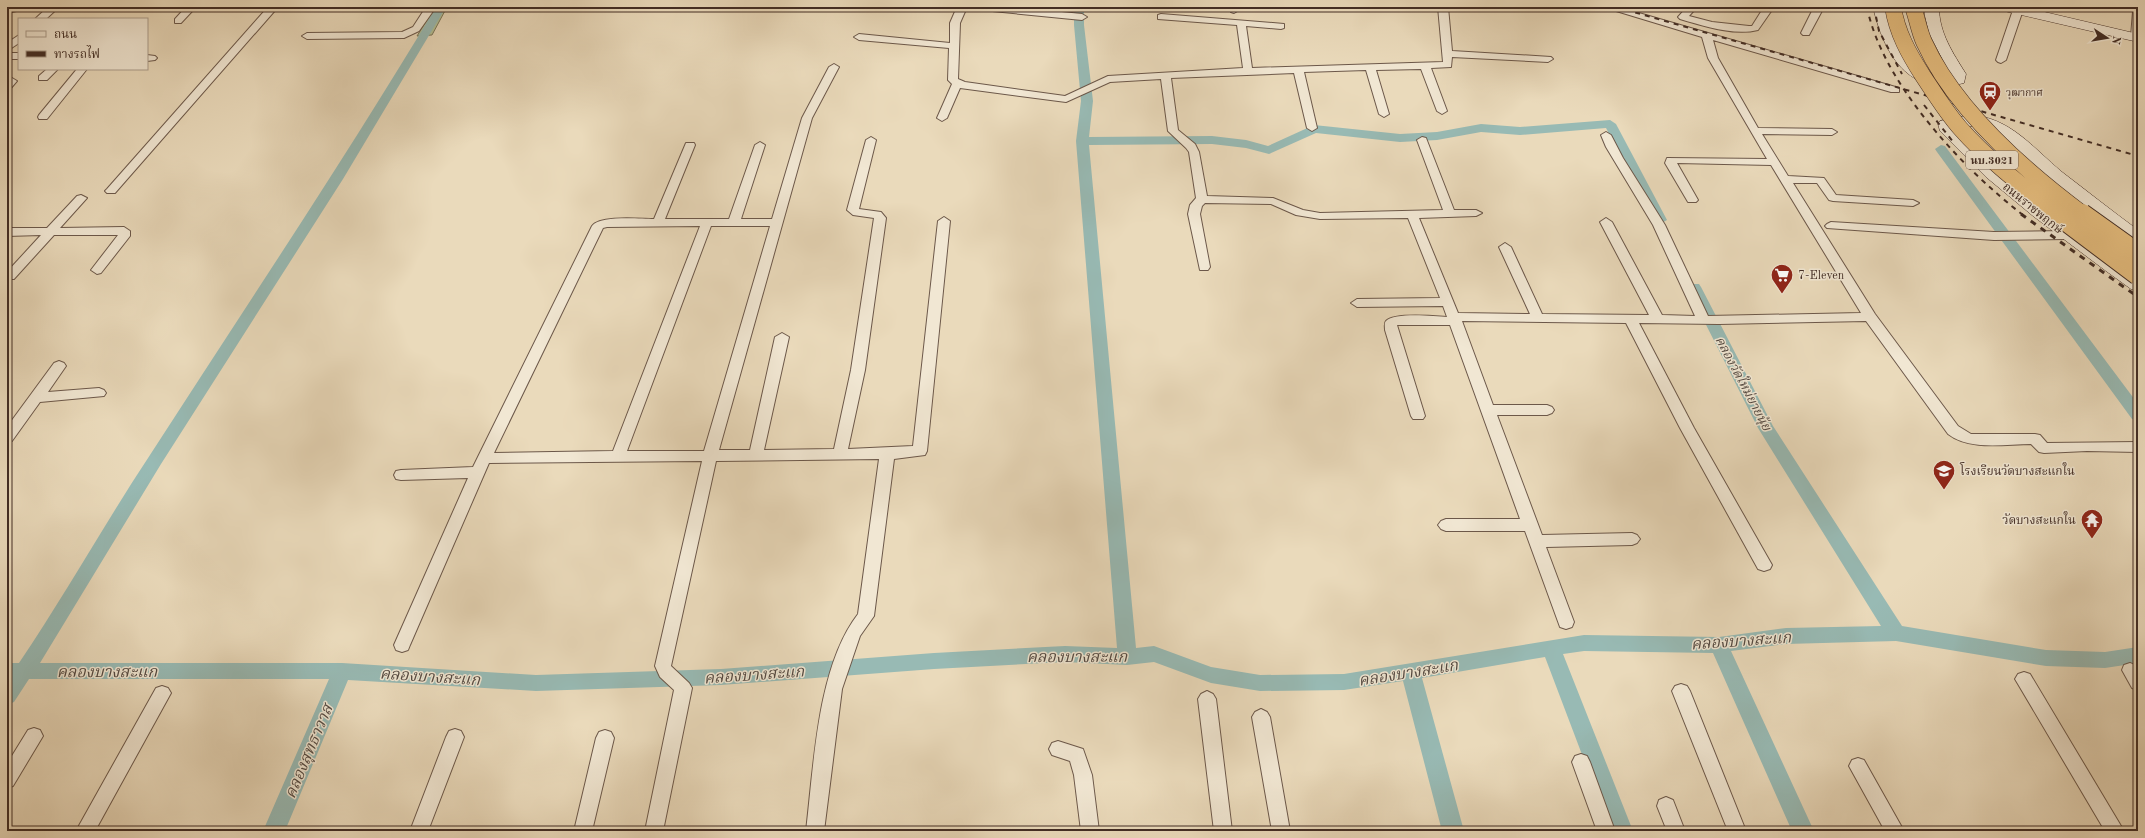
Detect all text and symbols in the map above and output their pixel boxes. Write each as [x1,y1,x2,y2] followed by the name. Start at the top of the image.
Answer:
[18,18,148,70] legend
[2087,18,2127,58] north arrow
[54,29,77,41] text: ถนน
[2109,35,2122,46] text: N
[54,45,100,61] text: ทางรถไฟ
[1977,79,2003,112] station icon: วุฒากาศ
[2006,88,2043,100] place label: วุฒากาศ
[1966,151,2018,169] road number: นบ.3021
[2000,179,2067,237] street label: ถนนราชพฤกษ์
[1769,262,1795,295] supermarket icon: 7-Eleven
[1798,270,1845,282] place label: 7-Eleven
[1711,333,1777,435] water label: คลองวัดใหม่ยายนุ้ย
[1931,458,1957,491] school or university icon: โรงเรียนวัดบางสะแกใน
[1959,462,2075,478] place label: โรงเรียนวัดบางสะแกใน
[2079,507,2105,540] temple icon: วัดบางสะแกใน
[2002,511,2076,527] place label: วัดบางสะแกใน
[1690,630,1793,653] water label: คลองบางสะแก
[1027,650,1129,666] water label: คลองบางสะแก
[1357,658,1460,690] water label: คลองบางสะแก
[703,664,806,687] water label: คลองบางสะแก
[57,665,159,681] water label: คลองบางสะแก
[379,667,482,690] water label: คลองบางสะแก
[283,701,339,801] water label: คลองสุทธาวาส

